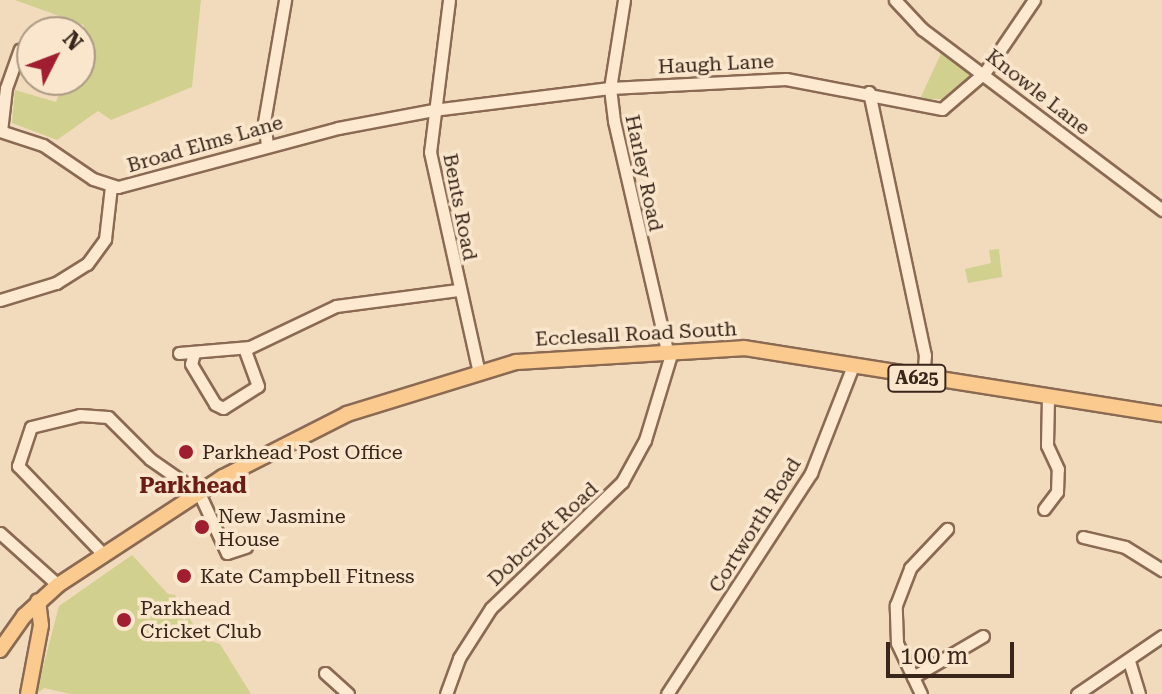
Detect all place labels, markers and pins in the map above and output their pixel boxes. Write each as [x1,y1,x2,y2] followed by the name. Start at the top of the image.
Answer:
[202,440,403,464] place label: Parkhead Post Office
[177,443,195,461] marker: Parkhead Post Office
[218,504,346,551] place label: New Jasmine House
[193,518,211,536] marker: New Jasmine House
[200,564,414,588] place label: Kate Campbell Fitness
[175,567,193,585] marker: Kate Campbell Fitness
[140,596,262,643] place label: Parkhead Cricket Club
[115,611,133,629] marker: Parkhead Cricket Club

